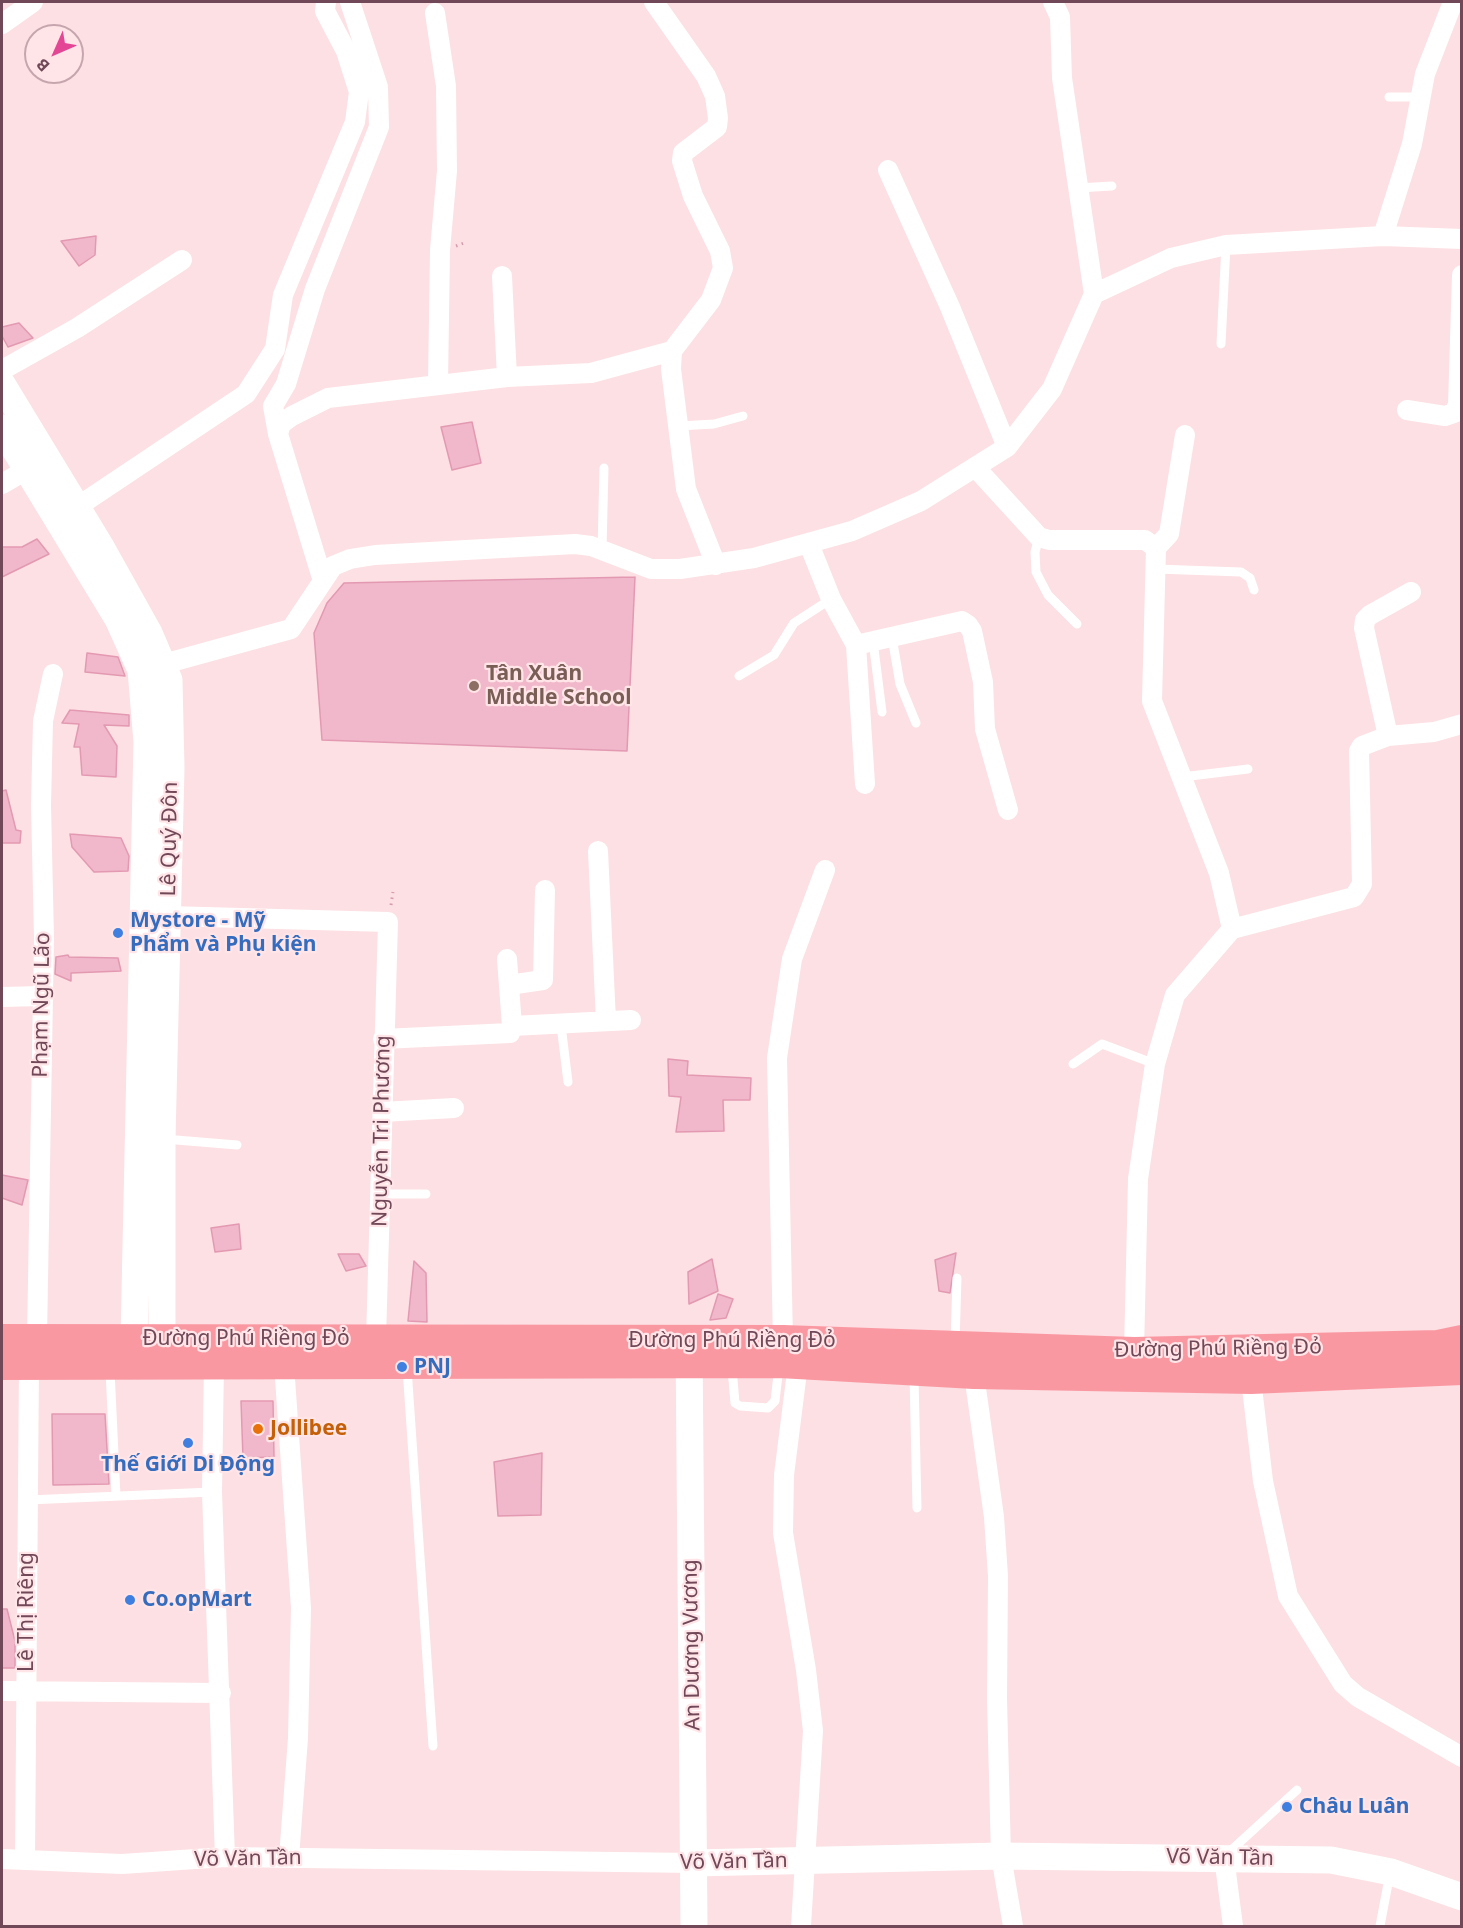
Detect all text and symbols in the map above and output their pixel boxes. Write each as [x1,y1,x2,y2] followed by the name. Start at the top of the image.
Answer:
[24,24,84,84] north arrow
[31,54,54,77] text: B
[486,661,631,711] place label: Tân Xuân Middle School
[467,679,481,693] marker: Tân Xuân Middle School
[156,781,184,897] street label: Lê Quý Đôn
[130,908,317,958] place label: Mystore - Mỹ Phẩm và Phụ kiện
[111,926,125,940] marker: Mystore - Mỹ Phẩm và Phụ kiện
[28,932,56,1078] street label: Phạm Ngũ Lão
[368,1035,396,1227] street label: Nguyễn Tri Phương
[142,1326,350,1352] street label: Đường Phú Riềng Đỏ
[628,1328,836,1354] street label: Đường Phú Riềng Đỏ
[1114,1335,1322,1363] street label: Đường Phú Riềng Đỏ
[414,1354,451,1380] place label: PNJ
[395,1360,409,1374] marker: PNJ
[270,1416,347,1442] place label: Jollibee
[251,1422,265,1436] marker: Jollibee
[181,1436,195,1450] marker: Thế Giới Di Động
[101,1452,275,1478] place label: Thế Giới Di Động
[14,1552,40,1672] street label: Lê Thị Riêng
[678,1559,706,1731] street label: An Dương Vương
[142,1587,252,1613] place label: Co.opMart
[123,1593,137,1607] marker: Co.opMart
[1299,1794,1409,1820] place label: Châu Luân
[1280,1800,1294,1814] marker: Châu Luân
[1166,1844,1274,1872] street label: Võ Văn Tần
[194,1845,302,1873] street label: Võ Văn Tần
[680,1848,788,1876] street label: Võ Văn Tần

